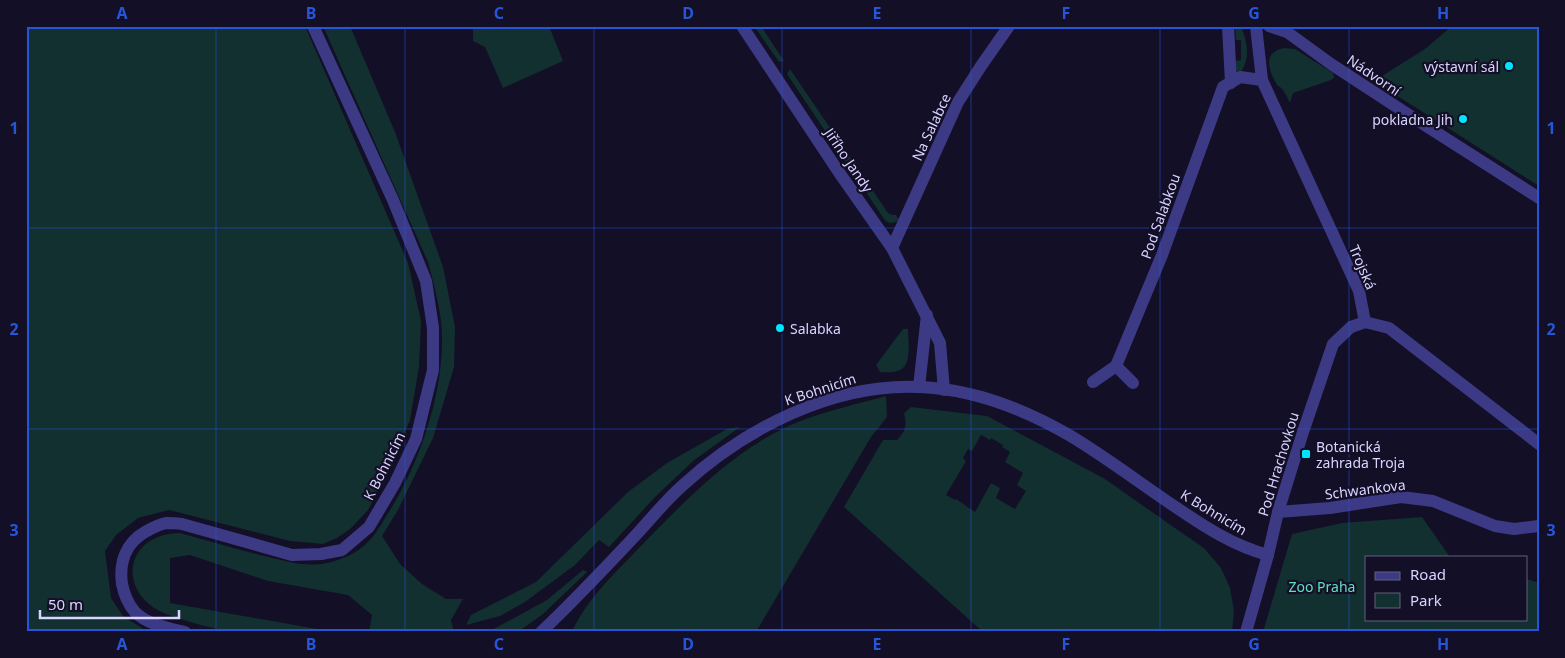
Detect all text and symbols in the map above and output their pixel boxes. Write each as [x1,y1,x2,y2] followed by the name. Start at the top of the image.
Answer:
[116,2,128,24] text: A
[306,2,316,24] text: B
[494,2,504,24] text: C
[682,2,694,24] text: D
[873,2,882,24] text: E
[1062,2,1070,24] text: F
[1248,2,1260,24] text: G
[1437,2,1449,24] text: H
[1344,50,1405,100] street label: Nádvorní
[1424,57,1499,76] place label: výstavní sál
[1503,60,1515,72] marker: výstavní sál
[907,90,955,164] street label: Na Salabce
[1372,110,1453,129] place label: pokladna Jih
[1457,113,1469,125] marker: pokladna Jih
[9,117,19,139] text: 1
[1546,117,1556,139] text: 1
[819,122,878,197] street label: Jiřího Jandy
[1136,171,1184,261] street label: Pod Salabkou
[1345,242,1381,292] street label: Trojská
[9,318,19,340] text: 2
[1546,318,1556,340] text: 2
[790,319,841,338] place label: Salabka
[774,322,786,334] marker: Salabka
[782,368,858,410] street label: K Bohnicím
[1253,409,1303,519] street label: Pod Hrachovkou
[359,429,409,503] street label: K Bohnicím
[1316,437,1405,472] place label: Botanická zahrada Troja
[1300,448,1312,460] marker: Botanická zahrada Troja
[1324,475,1406,503] street label: Schwankova
[1177,485,1251,539] street label: K Bohnicím
[9,519,19,541] text: 3
[1546,519,1556,541] text: 3
[1365,556,1528,620] legend
[1410,564,1446,584] text: Road
[1289,577,1355,596] park label: Zoo Praha
[40,588,179,620] scale bar
[1410,590,1442,610] text: Park
[48,594,83,614] text: 50 m
[116,633,128,655] text: A
[306,633,316,655] text: B
[494,633,504,655] text: C
[682,633,694,655] text: D
[873,633,882,655] text: E
[1062,633,1070,655] text: F
[1248,633,1260,655] text: G
[1437,633,1449,655] text: H

